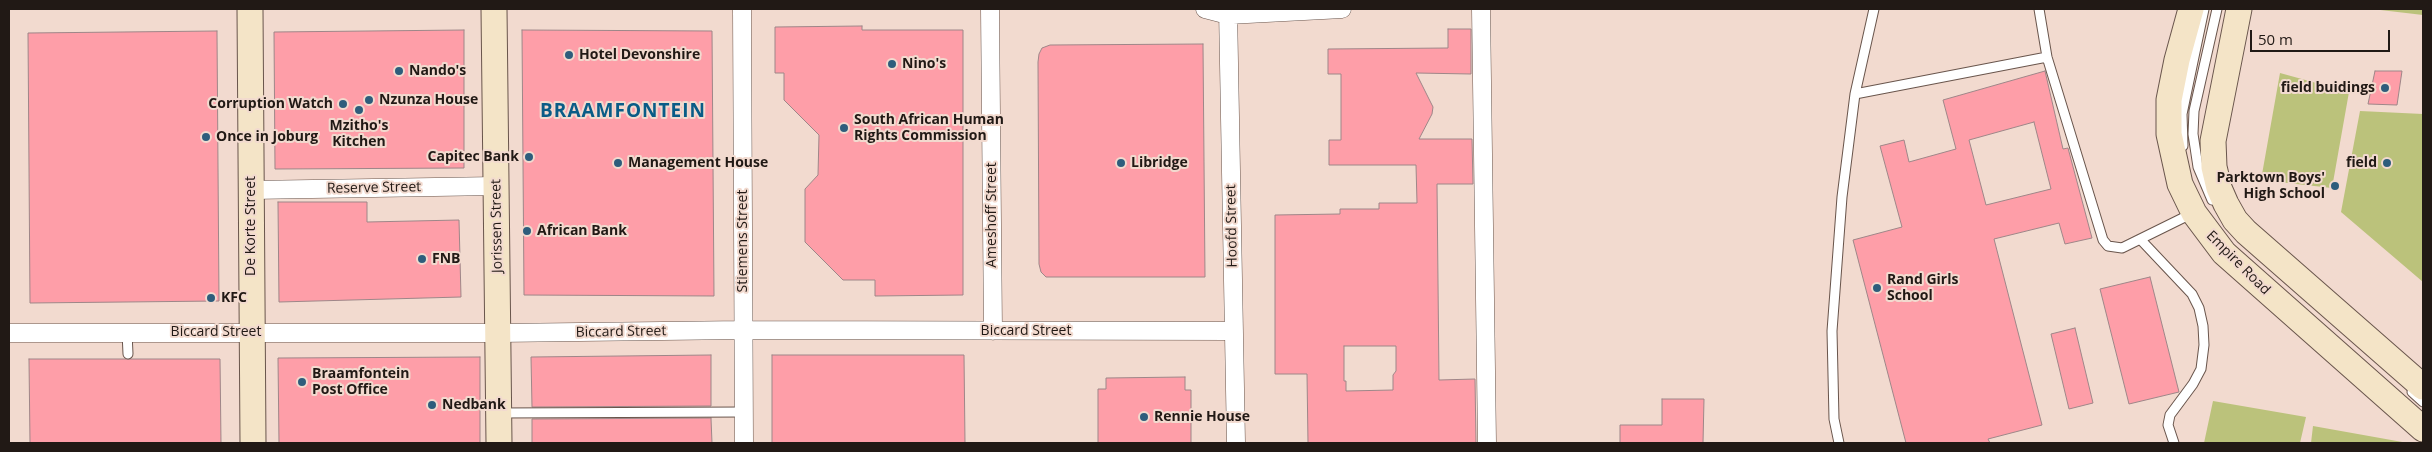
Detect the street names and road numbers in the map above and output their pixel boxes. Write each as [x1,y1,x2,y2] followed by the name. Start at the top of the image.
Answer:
[984,162,1000,268] street label: Ameshoff Street
[243,176,259,276] street label: De Korte Street
[327,179,421,197] street label: Reserve Street
[488,179,506,273] street label: Jorissen Street
[1223,184,1241,268] street label: Hoofd Street
[735,190,751,292] street label: Stiemens Street
[2203,228,2273,298] street label: Empire Road
[575,323,667,341] street label: Biccard Street
[981,323,1071,339] street label: Biccard Street
[171,324,261,340] street label: Biccard Street

